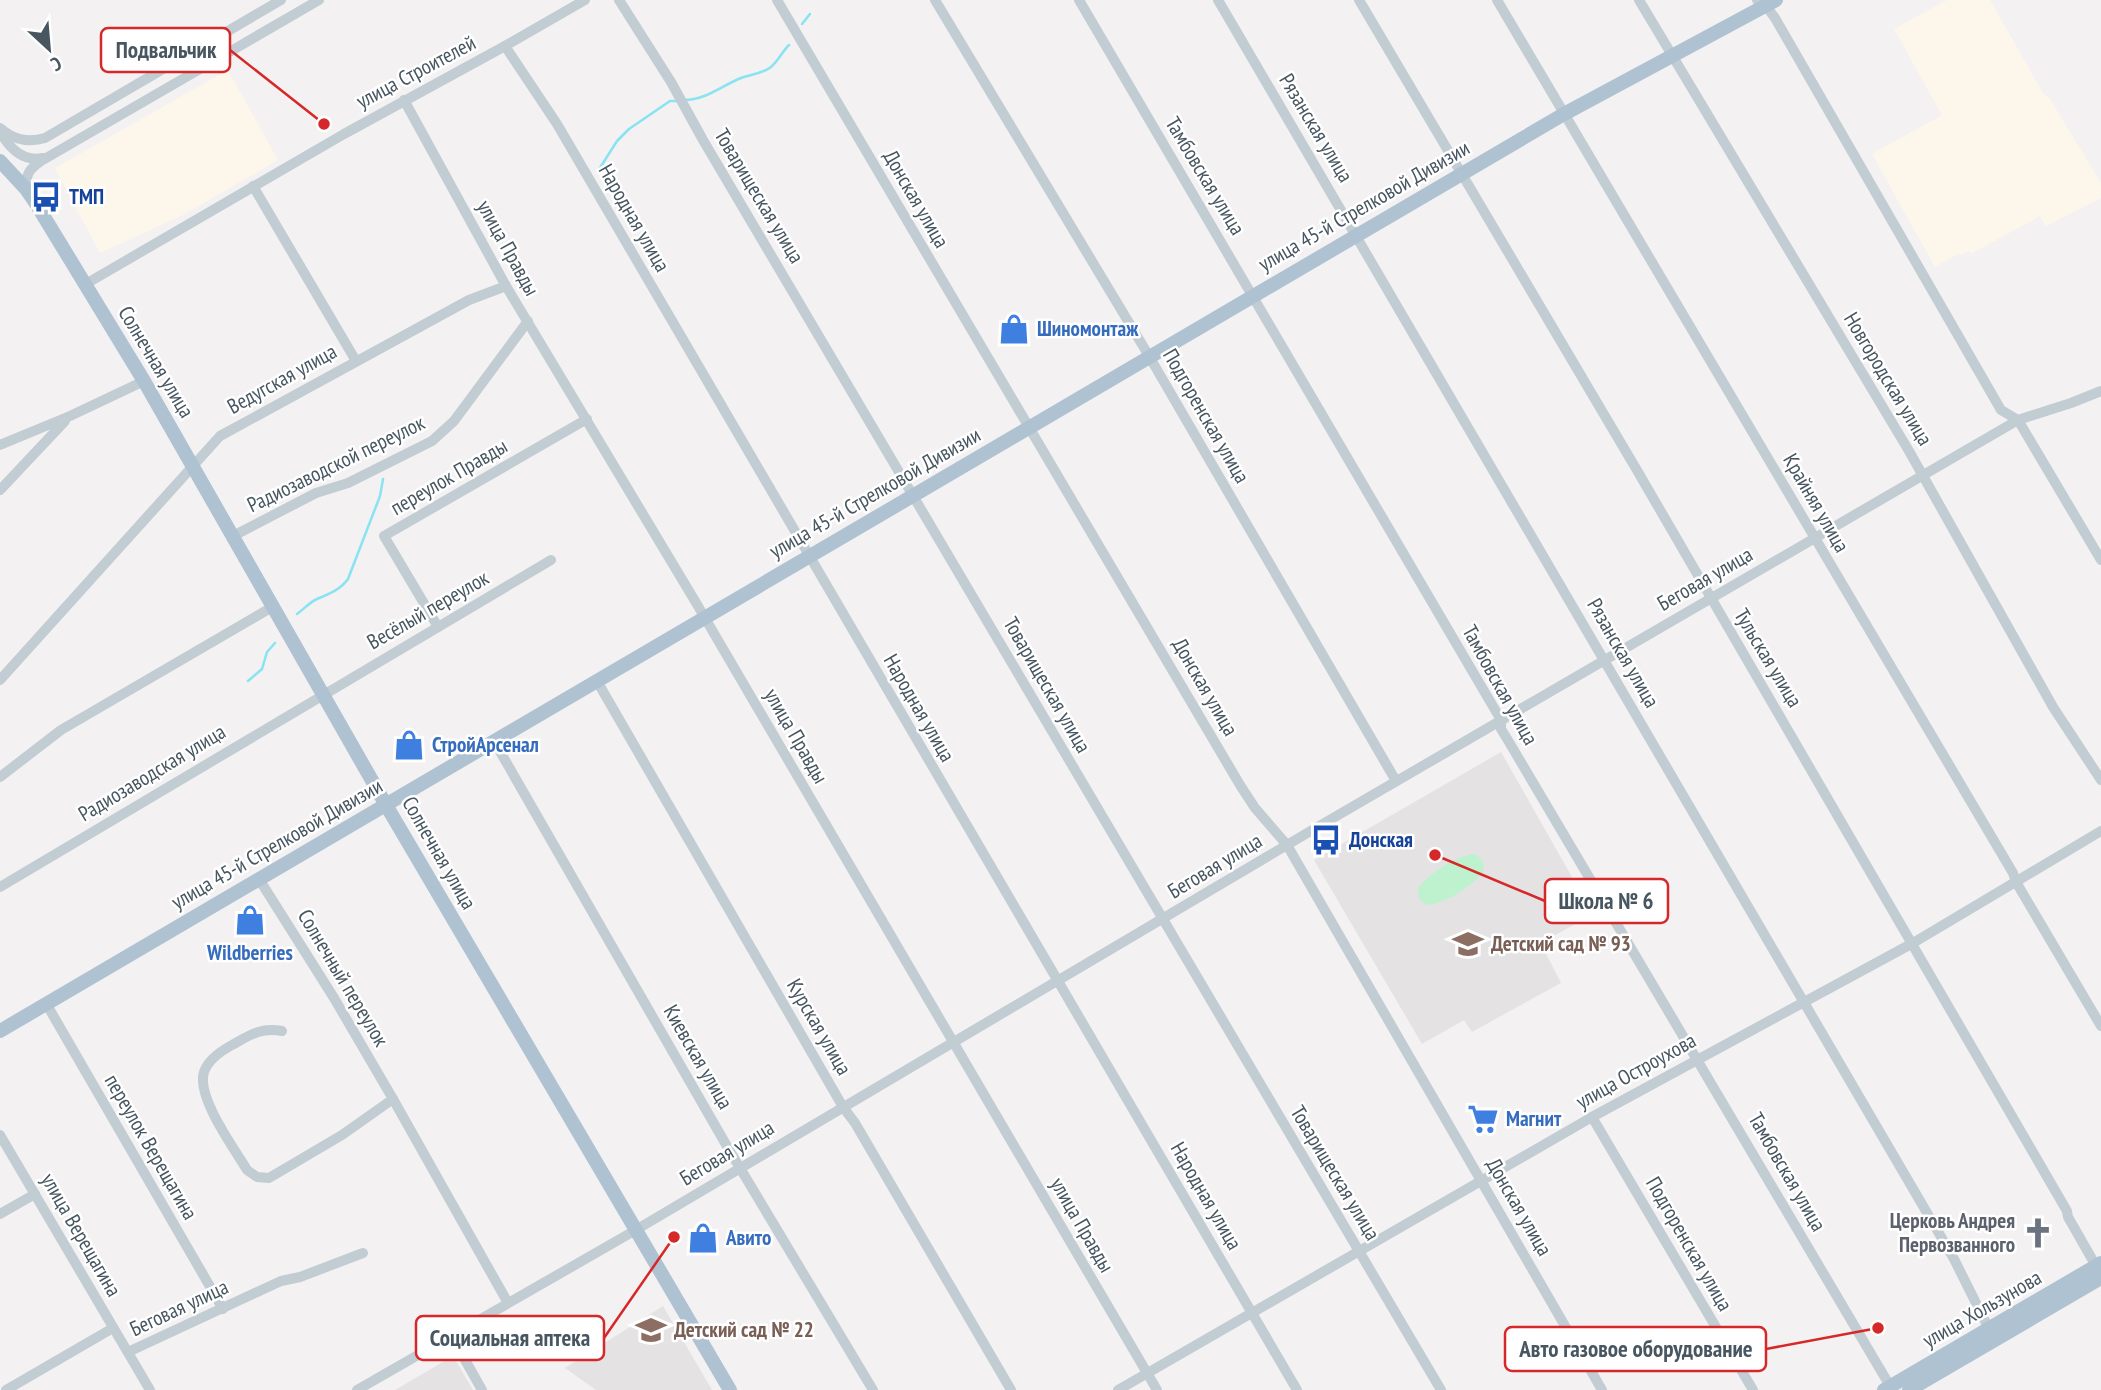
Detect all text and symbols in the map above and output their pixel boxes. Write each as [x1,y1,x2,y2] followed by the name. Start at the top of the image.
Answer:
[14,14,84,84] north arrow
[101,28,230,72] callout: Подвальчик
[351,29,480,114] street label: улица Строителей
[116,35,217,64] text: Подвальчик
[47,52,66,77] text: С
[1273,68,1359,187] street label: Рязанская улица
[1160,112,1251,240] street label: Тамбовская улица
[709,123,810,268] street label: Товарищеская улица
[1253,134,1474,277] street label: улица 45-й Стрелковой Дивизии
[878,145,955,253] street label: Донская улица
[593,159,676,277] street label: Народная улица
[29,180,63,214] bus stop icon: ТМП
[69,183,104,210] place label: ТМП
[471,195,546,300] street label: улица Правды
[112,301,200,423] street label: Солнечная улица
[1838,307,1939,450] street label: Новгородская улица
[997,312,1031,346] shop icon: Шиномонтаж
[1037,315,1139,342] place label: Шиномонтаж
[222,337,341,420] street label: Ведугская улица
[1157,344,1256,488] street label: Подгоренская улица
[243,409,429,518] street label: Радиозаводской переулок
[764,421,985,564] street label: улица 45-й Стрелковой Дивизии
[385,432,512,521] street label: переулок Правды
[1777,448,1856,557] street label: Крайняя улица
[1652,541,1757,617] street label: Беговая улица
[362,564,493,655] street label: Весёлый переулок
[1581,593,1666,712] street label: Рязанская улица
[1728,603,1809,712] street label: Тульская улица
[998,612,1097,757] street label: Товарищеская улица
[1456,620,1544,749] street label: Тамбовская улица
[1167,633,1244,741] street label: Донская улица
[878,649,961,767] street label: Народная улица
[758,683,834,788] street label: улица Правды
[73,718,230,827] street label: Радиозаводская улица
[392,728,426,762] shop icon: СтройАрсенал
[432,731,539,758] place label: СтройАрсенал
[166,772,387,915] street label: улица 45-й Стрелковой Дивизии
[396,792,483,914] street label: Солнечная улица
[1309,823,1343,857] bus stop icon: Донская
[1349,826,1413,853] place label: Донская
[1163,827,1267,904] street label: Беговая улица
[1545,879,1668,923] callout: Школа № 6
[1558,886,1654,915] text: Школа № 6
[233,903,267,937] shop icon: Wildberries
[292,904,395,1051] street label: Солнечный переулок
[1451,927,1485,961] school or university icon: Детский сад № 93
[1491,930,1631,957] place label: Детский сад № 93
[206,939,293,966] place label: Wildberries
[781,974,858,1080] street label: Курская улица
[658,1000,739,1114] street label: Киевская улица
[1571,1026,1701,1115] street label: улица Остроухова
[99,1069,204,1224] street label: переулок Верещагина
[1285,1100,1386,1245] street label: Товарищеская улица
[1466,1102,1500,1136] supermarket icon: Магнит
[1506,1105,1562,1132] place label: Магнит
[1742,1107,1832,1236] street label: Тамбовская улица
[675,1114,779,1191] street label: Беговая улица
[1165,1137,1248,1255] street label: Народная улица
[1481,1153,1558,1261] street label: Донская улица
[35,1168,128,1301] street label: улица Верещагина
[1044,1172,1120,1277] street label: улица Правды
[1640,1172,1739,1316] street label: Подгоренская улица
[1890,1207,2015,1258] place label: Церковь Андрея Первозванного
[2021,1216,2055,1250] church icon: Церковь Андрея Первозванного
[686,1221,720,1255] shop icon: Авито
[725,1224,771,1251] place label: Авито
[1917,1264,2046,1353] street label: улица Хользунова
[125,1273,232,1342] street label: Беговая улица
[634,1313,668,1347] school or university icon: Детский сад № 22
[416,1316,604,1360] callout: Социальная аптека
[674,1316,814,1343] place label: Детский сад № 22
[430,1323,590,1352] text: Социальная аптека
[1505,1327,1766,1371] callout: Авто газовое оборудование
[1518,1334,1753,1363] text: Авто газовое оборудование

